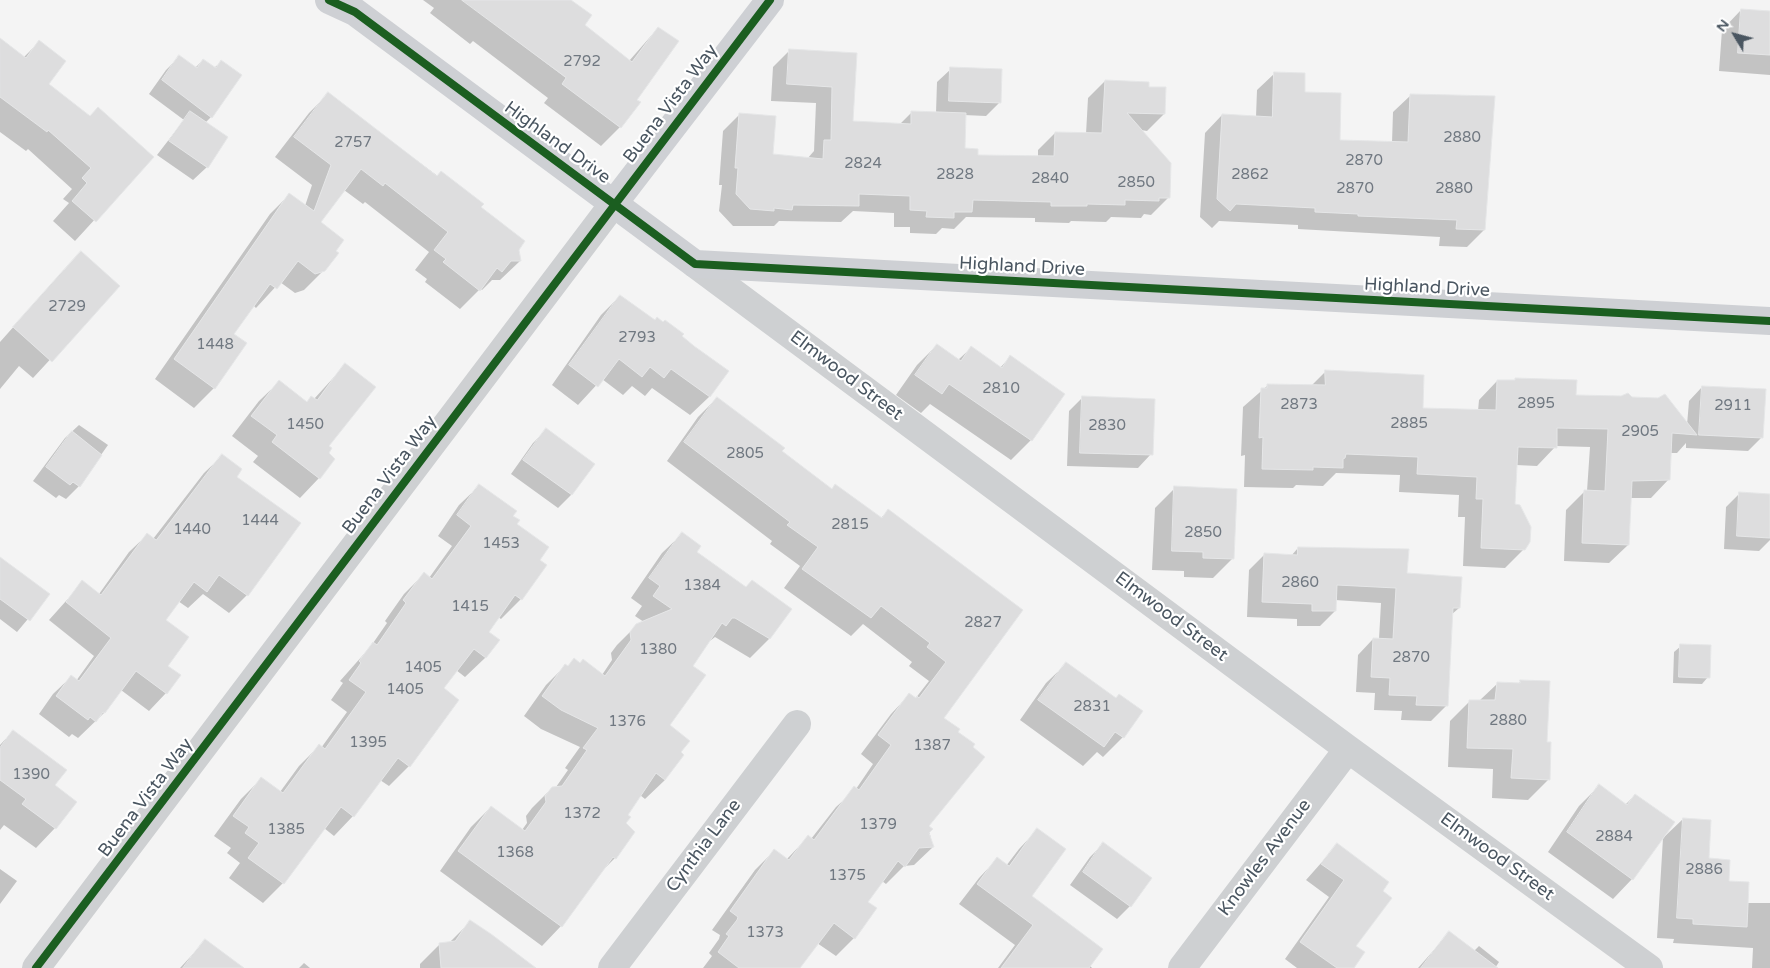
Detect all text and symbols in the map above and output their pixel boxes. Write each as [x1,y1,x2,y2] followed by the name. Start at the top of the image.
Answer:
[1710,10,1760,60] north arrow
[1712,16,1733,35] text: N
[619,40,723,168] street label: Buena Vista Way
[563,53,601,71] house number: 2792
[500,97,614,189] street label: Highland Drive
[1443,129,1481,147] house number: 2880
[334,134,372,152] house number: 2757
[1345,152,1383,170] house number: 2870
[844,155,882,173] house number: 2824
[936,166,974,184] house number: 2828
[1231,166,1269,184] house number: 2862
[1031,170,1069,188] house number: 2840
[1117,174,1155,192] house number: 2850
[1336,180,1374,198] house number: 2870
[1435,180,1473,198] house number: 2880
[958,253,1086,281] street label: Highland Drive
[1363,274,1491,302] street label: Highland Drive
[48,298,86,316] house number: 2729
[785,327,907,425] street label: Elmwood Street
[618,329,656,347] house number: 2793
[196,336,234,354] house number: 1448
[982,380,1020,398] house number: 2810
[1517,395,1555,413] house number: 2895
[1280,396,1318,414] house number: 2873
[1714,397,1752,415] house number: 2911
[338,411,442,539] street label: Buena Vista Way
[1390,415,1428,433] house number: 2885
[286,416,324,434] house number: 1450
[1088,417,1126,435] house number: 2830
[1621,423,1659,441] house number: 2905
[726,445,764,463] house number: 2805
[241,512,279,530] house number: 1444
[831,516,869,534] house number: 2815
[173,521,211,539] house number: 1440
[1184,524,1222,542] house number: 2850
[482,535,520,553] house number: 1453
[1110,568,1232,666] street label: Elmwood Street
[1281,574,1319,592] house number: 2860
[683,577,721,595] house number: 1384
[451,598,489,616] house number: 1415
[964,614,1002,632] house number: 2827
[639,641,677,659] house number: 1380
[1392,649,1430,667] house number: 2870
[404,659,442,677] house number: 1405
[386,681,424,699] house number: 1405
[1073,698,1111,716] house number: 2831
[1489,712,1527,730] house number: 2880
[608,713,646,731] house number: 1376
[94,734,198,862] street label: Buena Vista Way
[349,734,387,752] house number: 1395
[913,737,951,755] house number: 1387
[12,766,50,784] house number: 1390
[662,795,746,897] street label: Cynthia Lane
[1214,795,1316,921] street label: Knowles Avenue
[563,805,601,823] house number: 1372
[1436,808,1558,906] street label: Elmwood Street
[859,816,897,834] house number: 1379
[267,821,305,839] house number: 1385
[1595,828,1633,846] house number: 2884
[496,844,534,862] house number: 1368
[1685,861,1723,879] house number: 2886
[828,867,866,885] house number: 1375
[746,924,784,942] house number: 1373

